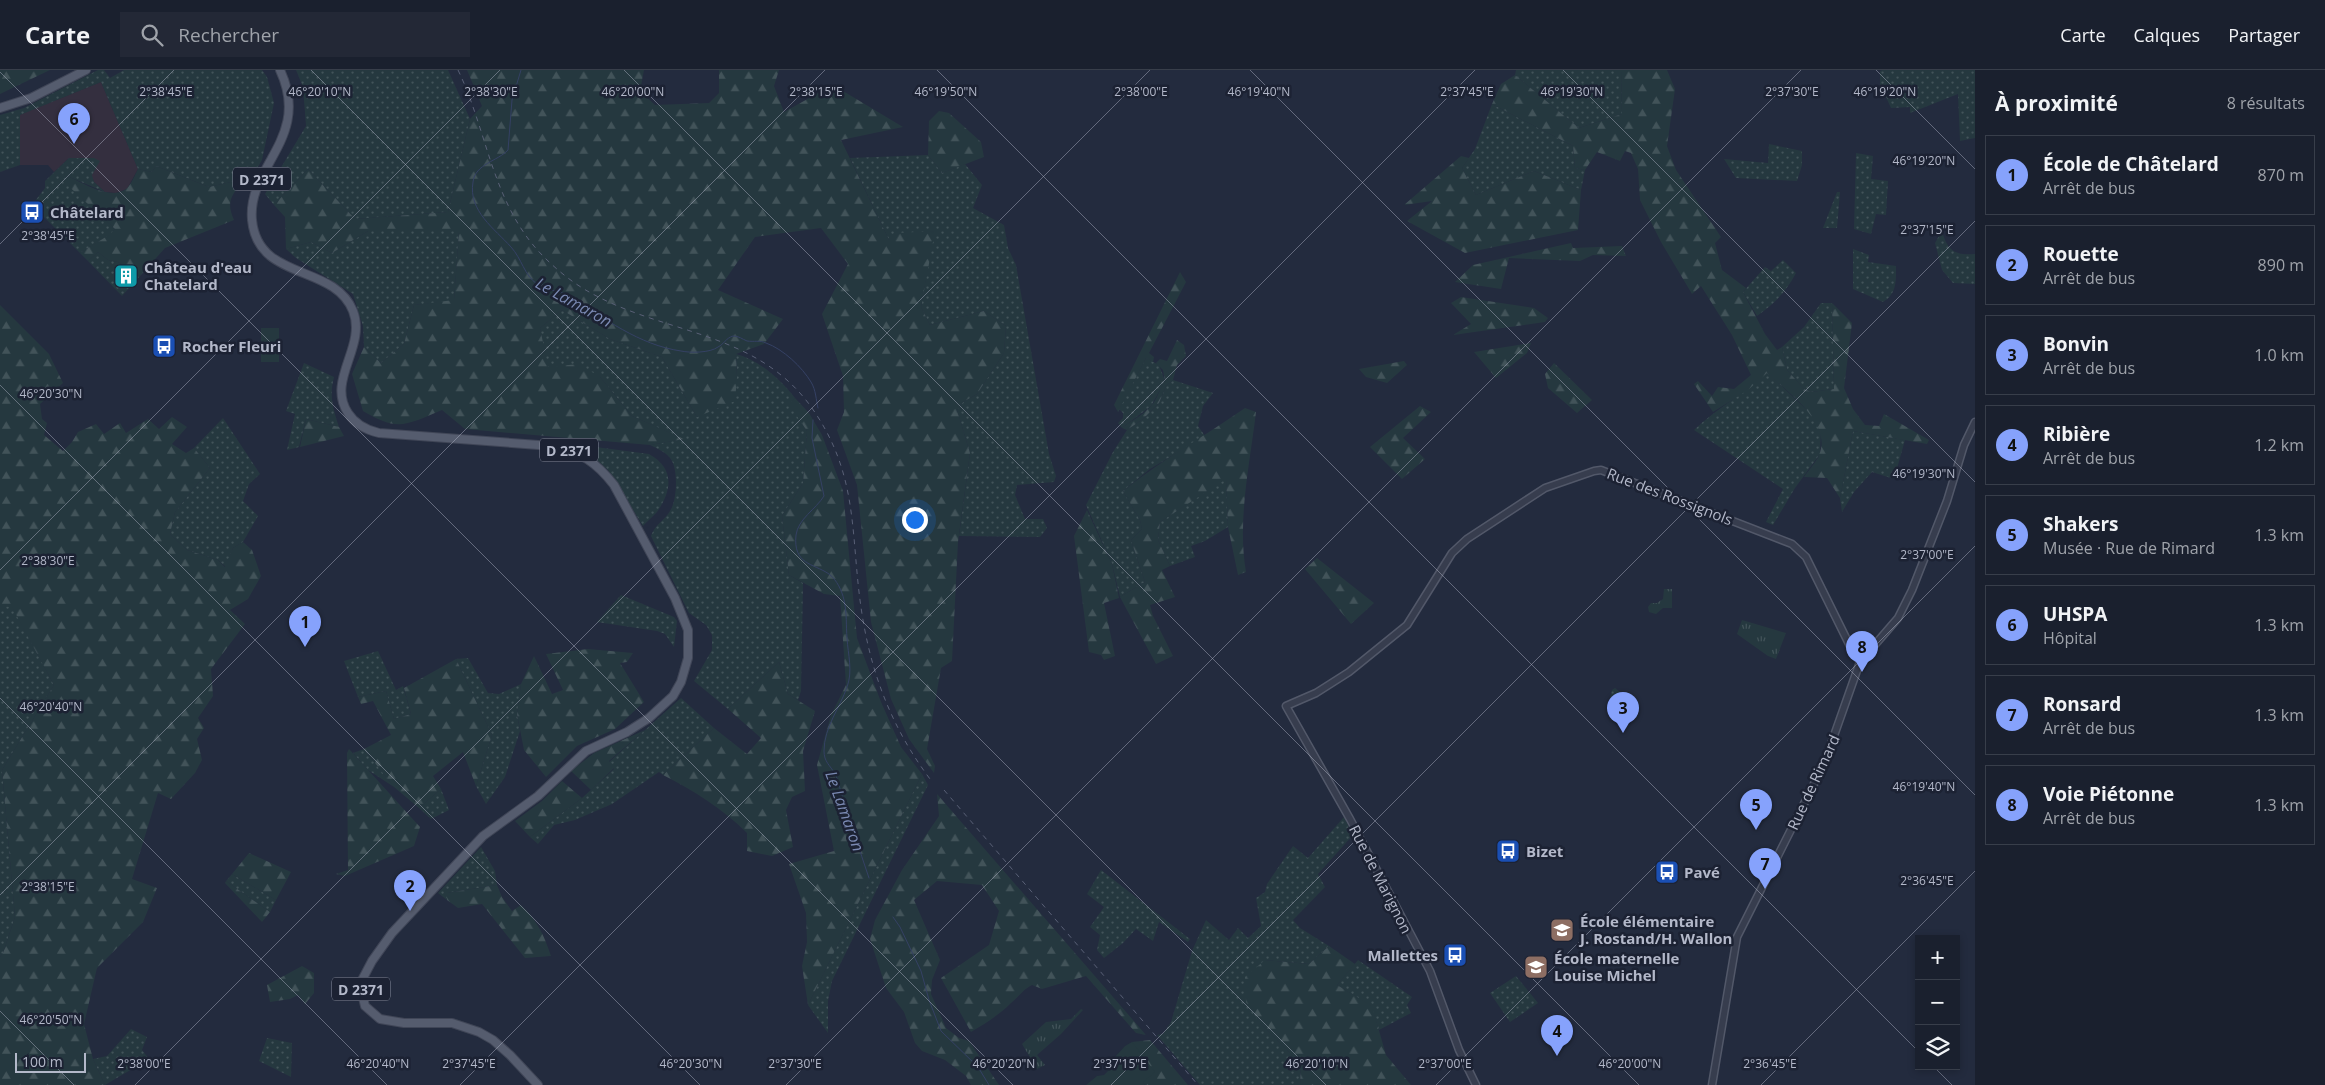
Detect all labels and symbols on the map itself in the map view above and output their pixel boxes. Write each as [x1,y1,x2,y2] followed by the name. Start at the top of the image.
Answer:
[139,83,193,100] text: 2°38'45"E
[289,83,351,100] text: 46°20'10"N
[464,83,518,100] text: 2°38'30"E
[602,83,664,100] text: 46°20'00"N
[789,83,843,100] text: 2°38'15"E
[915,83,977,100] text: 46°19'50"N
[1114,83,1168,100] text: 2°38'00"E
[1228,83,1290,100] text: 46°19'40"N
[1440,83,1494,100] text: 2°37'45"E
[1541,83,1603,100] text: 46°19'30"N
[1765,83,1819,100] text: 2°37'30"E
[1854,83,1916,100] text: 46°19'20"N
[58,103,90,144] pin: 6
[1893,152,1955,169] text: 46°19'20"N
[233,168,291,190] road number: D 2371
[19,199,45,225] bus stop icon: Châtelard
[50,202,124,222] place label: Châtelard
[1900,221,1954,238] text: 2°37'15"E
[21,227,75,244] text: 2°38'45"E
[144,257,252,294] place label: Château d'eau Chatelard
[113,263,139,289] building icon: Château d'eau Chatelard
[532,272,616,332] water label: Le Lamaron
[151,333,177,359] bus stop icon: Rocher Fleuri
[182,336,281,356] place label: Rocher Fleuri
[20,385,82,402] text: 46°20'30"N
[540,438,598,462] road number: D 2371
[1604,463,1736,529] street label: Rue des Rossignols
[1893,465,1955,482] text: 46°19'30"N
[902,507,928,533] your location
[1900,546,1954,563] text: 2°37'00"E
[21,552,75,569] text: 2°38'30"E
[289,606,321,647] pin: 1
[1846,631,1878,672] pin: 8
[1607,692,1639,733] pin: 3
[20,698,82,715] text: 46°20'40"N
[1782,731,1844,833] street label: Rue de Rimard
[820,768,870,854] water label: Le Lamaron
[1893,778,1955,795] text: 46°19'40"N
[1740,789,1772,830] pin: 5
[1345,821,1417,937] street label: Rue de Marignon
[1495,838,1521,864] bus stop icon: Bizet
[1526,841,1564,861] place label: Bizet
[1749,848,1781,889] pin: 7
[1654,859,1680,885] bus stop icon: Pavé
[1684,862,1720,882] place label: Pavé
[394,870,426,911] pin: 2
[1900,872,1954,889] text: 2°36'45"E
[21,878,75,895] text: 2°38'15"E
[1578,911,1732,948] place label: École élémentaire J. Rostand/H. Wallon
[1549,917,1575,943] school or university icon: École élémentaire J. Rostand/H. Wallon
[1442,942,1468,968] bus stop icon: Mallettes
[1367,945,1438,965] place label: Mallettes
[1554,948,1680,985] place label: École maternelle Louise Michel
[1523,954,1549,980] school or university icon: École maternelle Louise Michel
[332,978,390,1001] road number: D 2371
[20,1011,82,1028] text: 46°20'50"N
[1541,1015,1573,1056] pin: 4
[15,1050,86,1073] scale bar
[117,1055,171,1072] text: 2°38'00"E
[347,1055,409,1072] text: 46°20'40"N
[442,1055,496,1072] text: 2°37'45"E
[660,1055,722,1072] text: 46°20'30"N
[768,1055,822,1072] text: 2°37'30"E
[973,1055,1035,1072] text: 46°20'20"N
[1093,1055,1147,1072] text: 2°37'15"E
[1286,1055,1348,1072] text: 46°20'10"N
[1418,1055,1472,1072] text: 2°37'00"E
[1599,1055,1661,1072] text: 46°20'00"N
[1743,1055,1797,1072] text: 2°36'45"E

